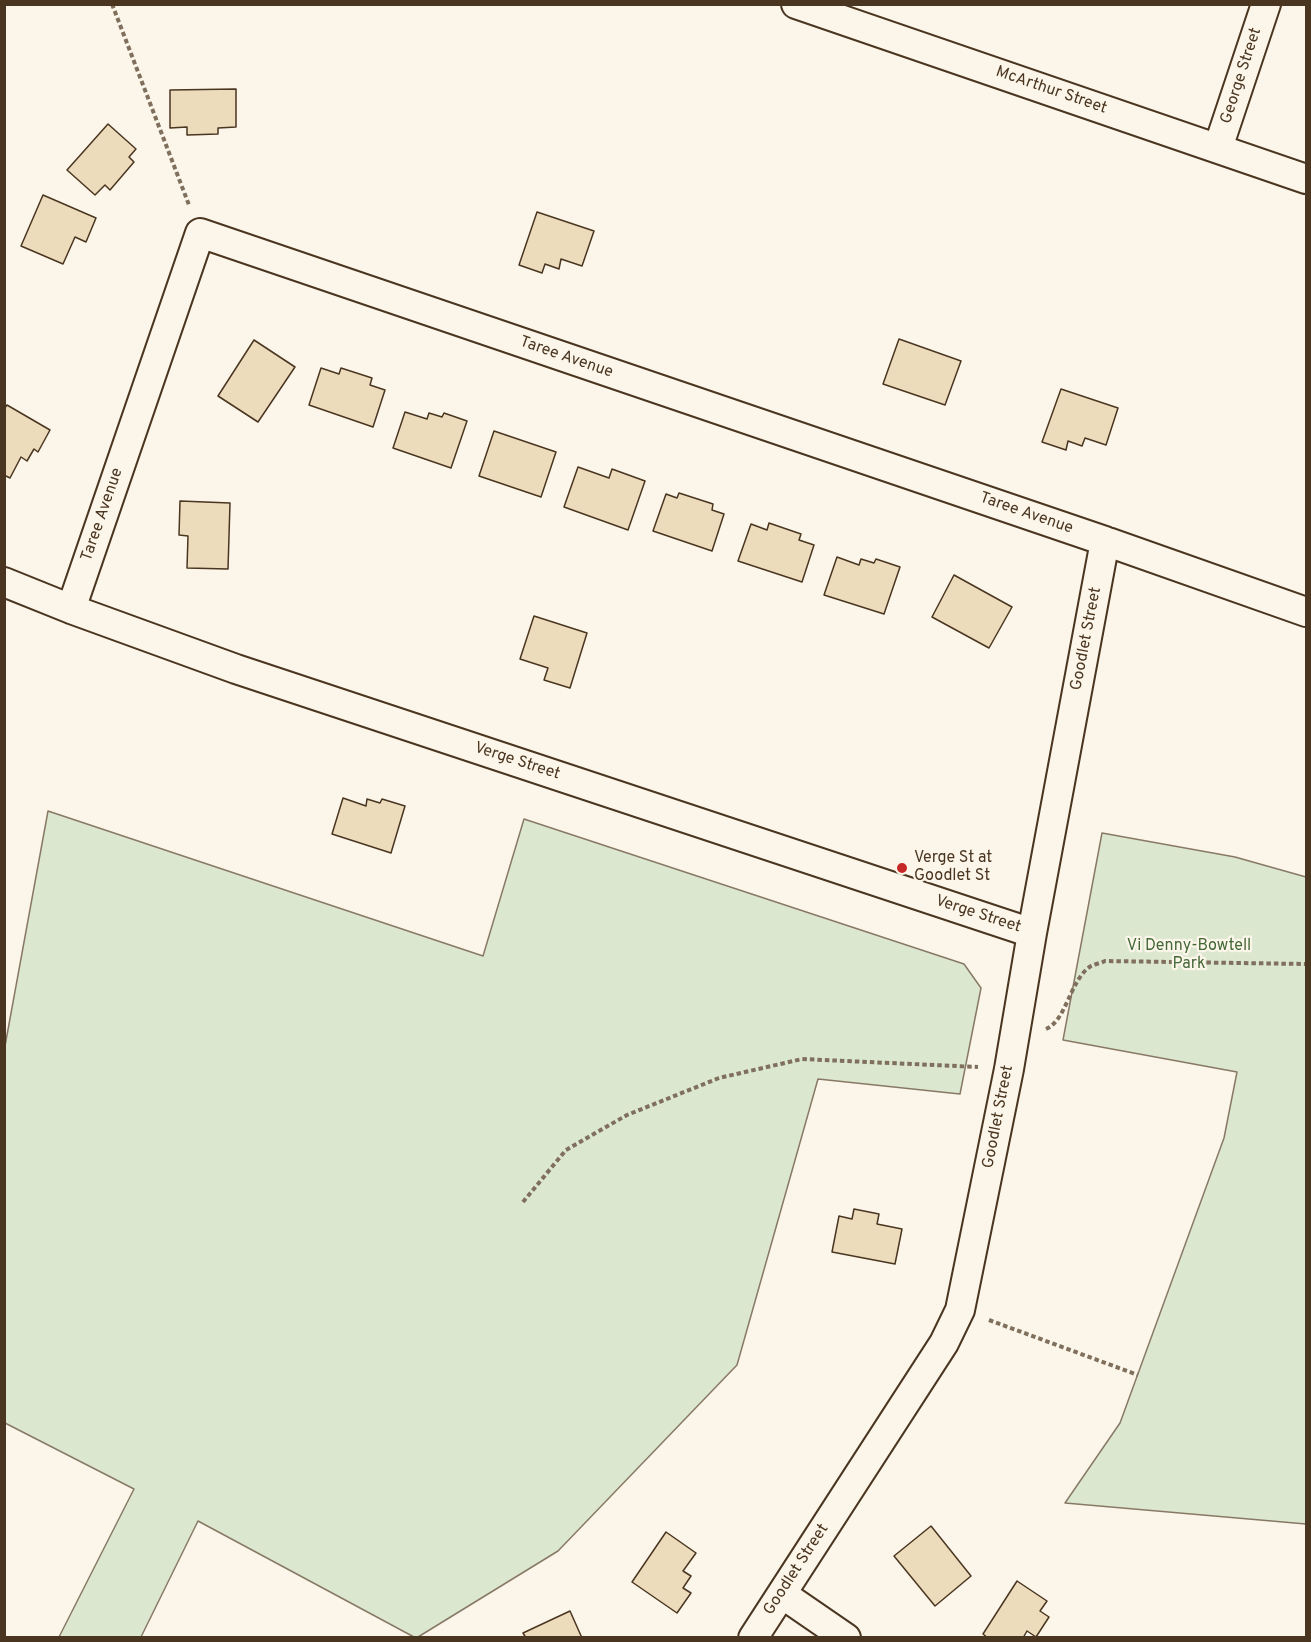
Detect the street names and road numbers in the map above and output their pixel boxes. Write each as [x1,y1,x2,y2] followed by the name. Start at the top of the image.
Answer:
[1217,26,1267,126] street label: George Street
[993,63,1109,119] street label: McArthur Street
[517,333,615,383] street label: Taree Avenue
[78,466,128,564] street label: Taree Avenue
[977,489,1075,539] street label: Taree Avenue
[1068,586,1106,692] street label: Goodlet Street
[472,739,562,785] street label: Verge Street
[933,892,1023,938] street label: Verge Street
[980,1064,1018,1170] street label: Goodlet Street
[760,1521,834,1619] street label: Goodlet Street

